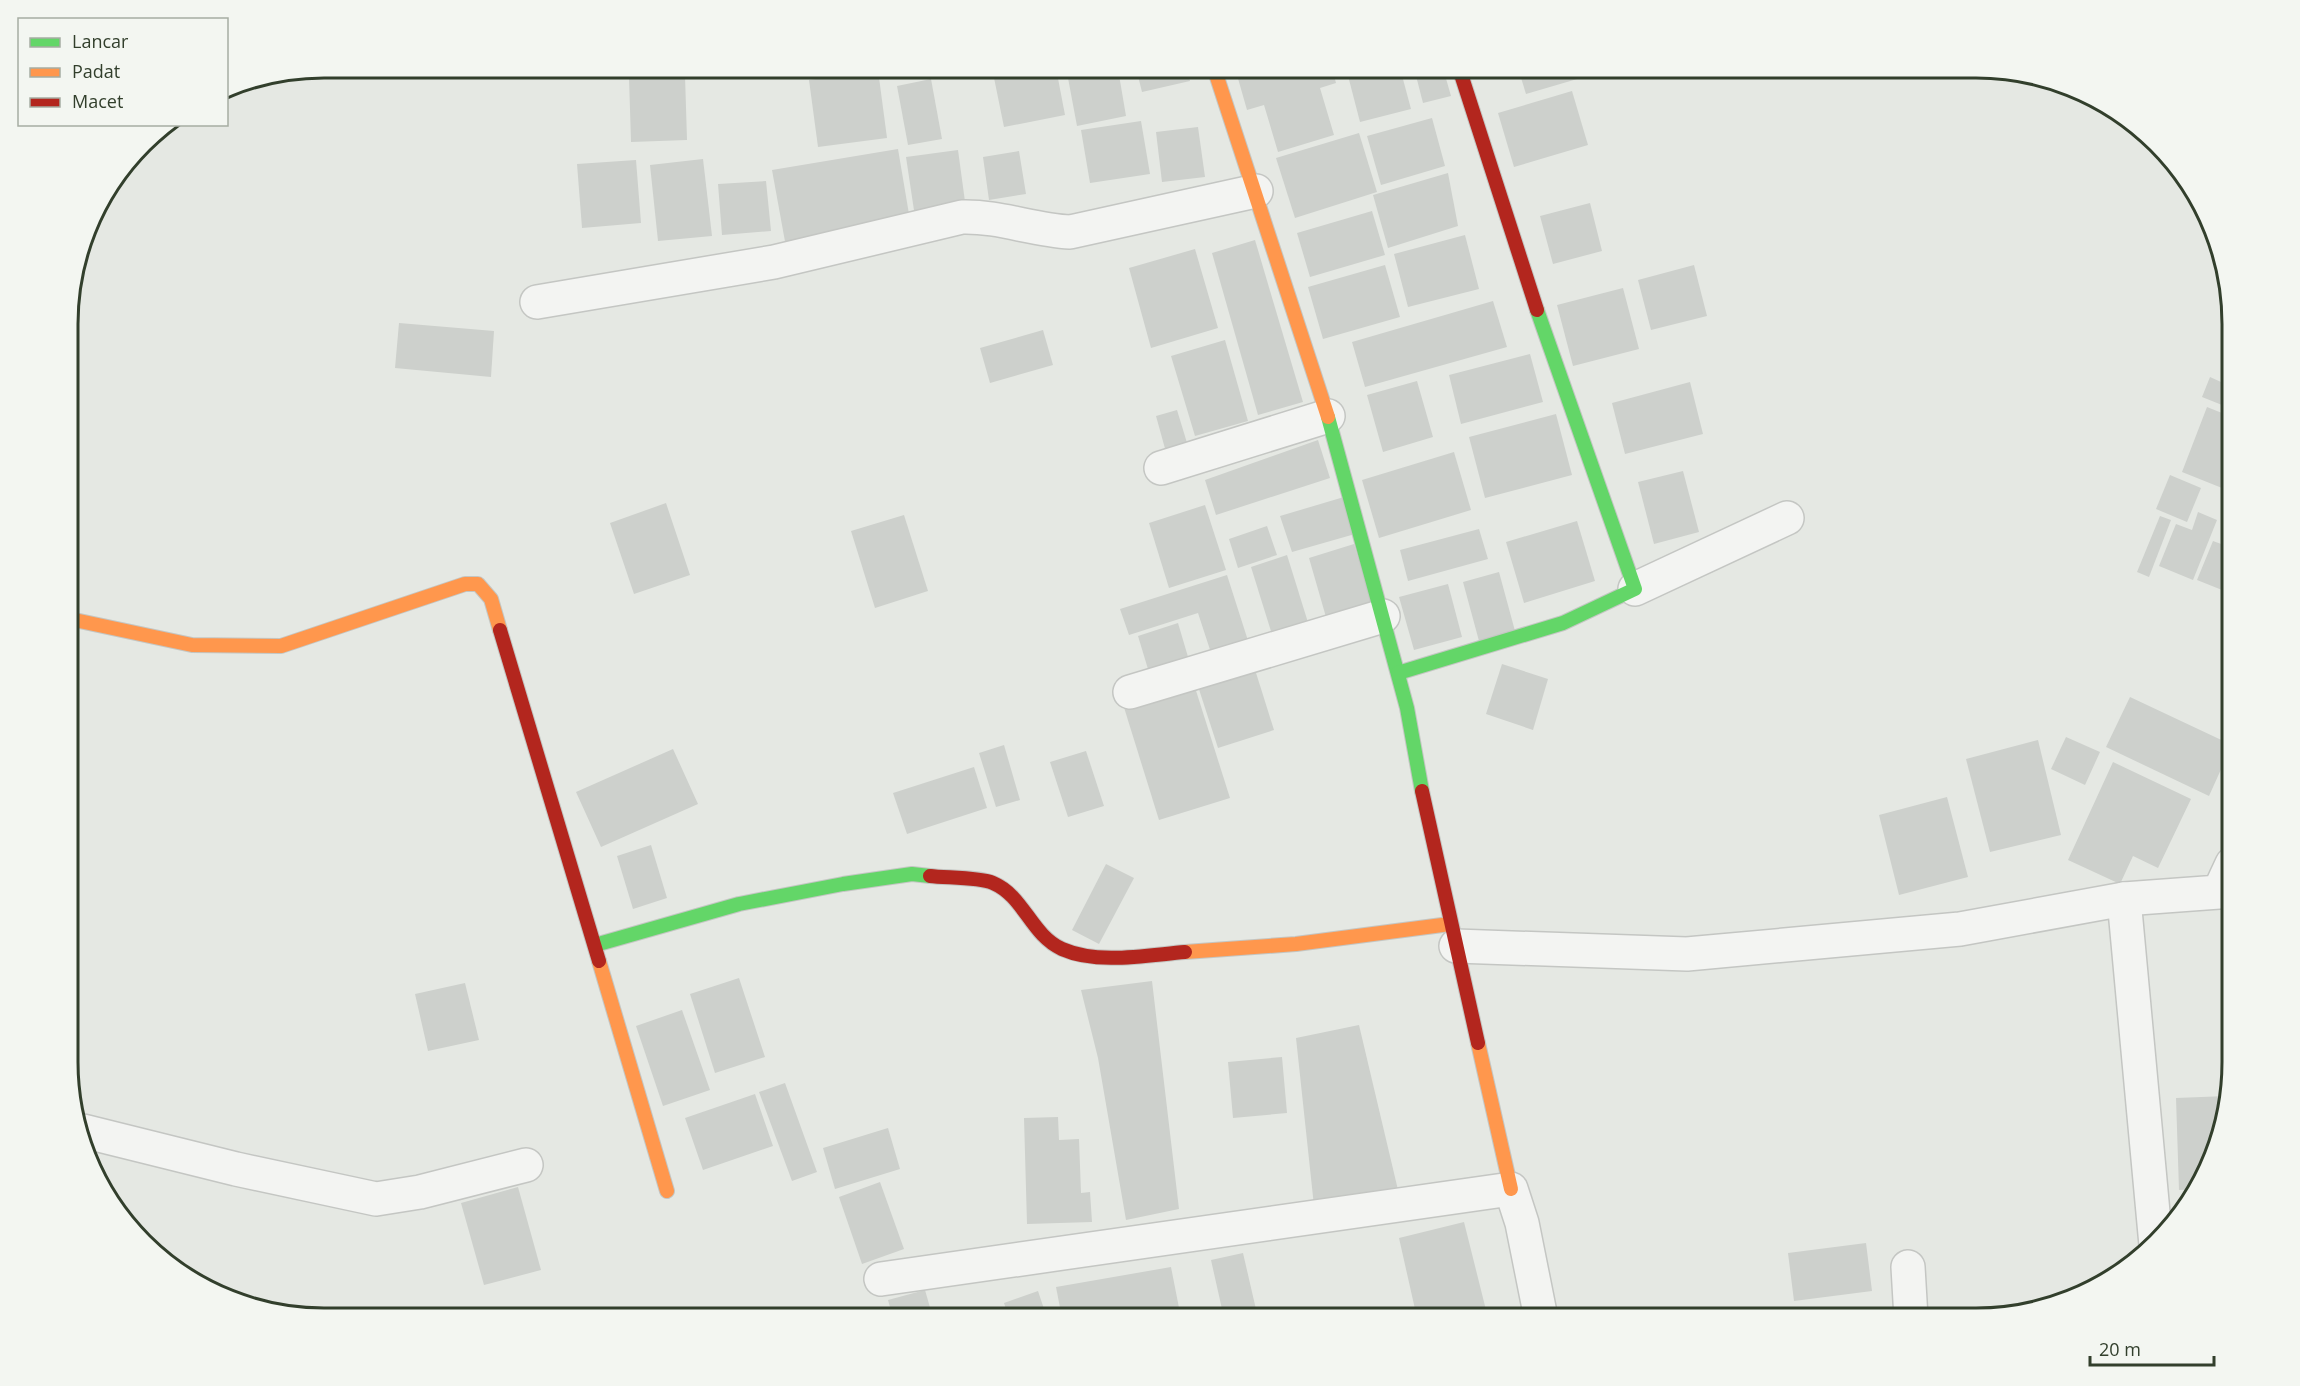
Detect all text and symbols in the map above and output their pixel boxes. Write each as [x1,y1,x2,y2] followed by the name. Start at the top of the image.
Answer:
[18,18,228,126] legend
[72,29,129,53] text: Lancar
[72,59,120,83] text: Padat
[72,89,123,113] text: Macet
[2090,1329,2214,1367] scale bar
[2099,1337,2141,1361] text: 20 m

